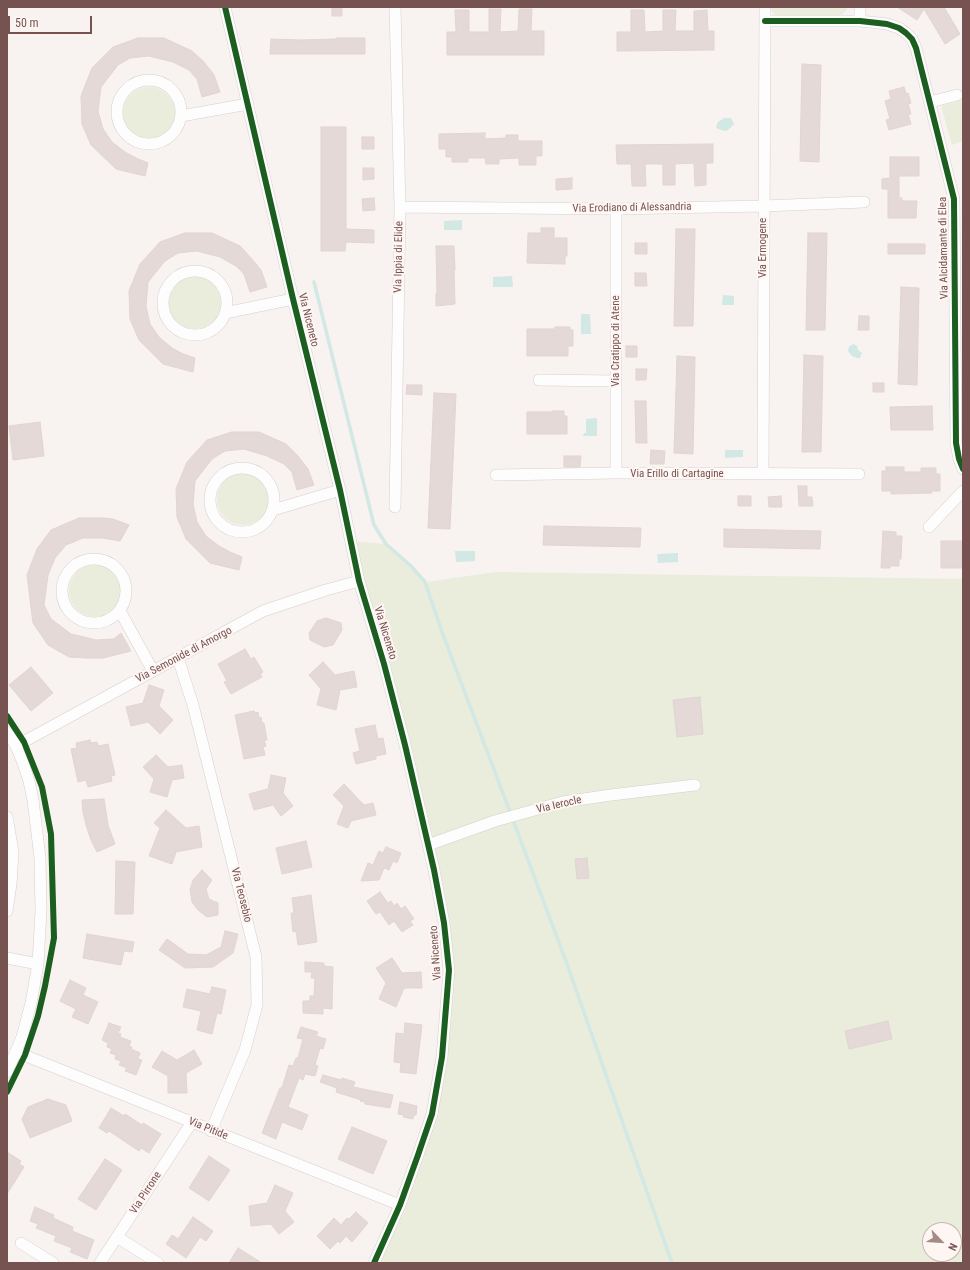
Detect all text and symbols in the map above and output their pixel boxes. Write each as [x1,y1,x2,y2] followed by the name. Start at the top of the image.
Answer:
[10,8,94,34] scale bar
[15,16,39,30] text: 50 m
[937,197,951,299] street label: Via Alcidamante di Elea
[572,200,692,216] street label: Via Erodiano di Alessandria
[756,218,770,278] street label: Via Ermogene
[392,221,406,293] street label: Via Ippia di Elide
[295,292,321,348] street label: Via Niceneto
[609,295,623,387] street label: Via Cratippo di Atene
[630,467,724,481] street label: Via Erillo di Cartagine
[371,605,399,661] street label: Via Niceneto
[134,624,234,686] street label: Via Semonide di Amorgo
[535,793,583,817] street label: Via Ierocle
[228,866,254,924] street label: Via Teosebio
[427,925,445,981] street label: Via Niceneto
[186,1115,230,1143] street label: Via Pitide
[127,1169,165,1217] street label: Via Pirrone
[922,1222,962,1262] north arrow
[945,1241,960,1253] text: N

